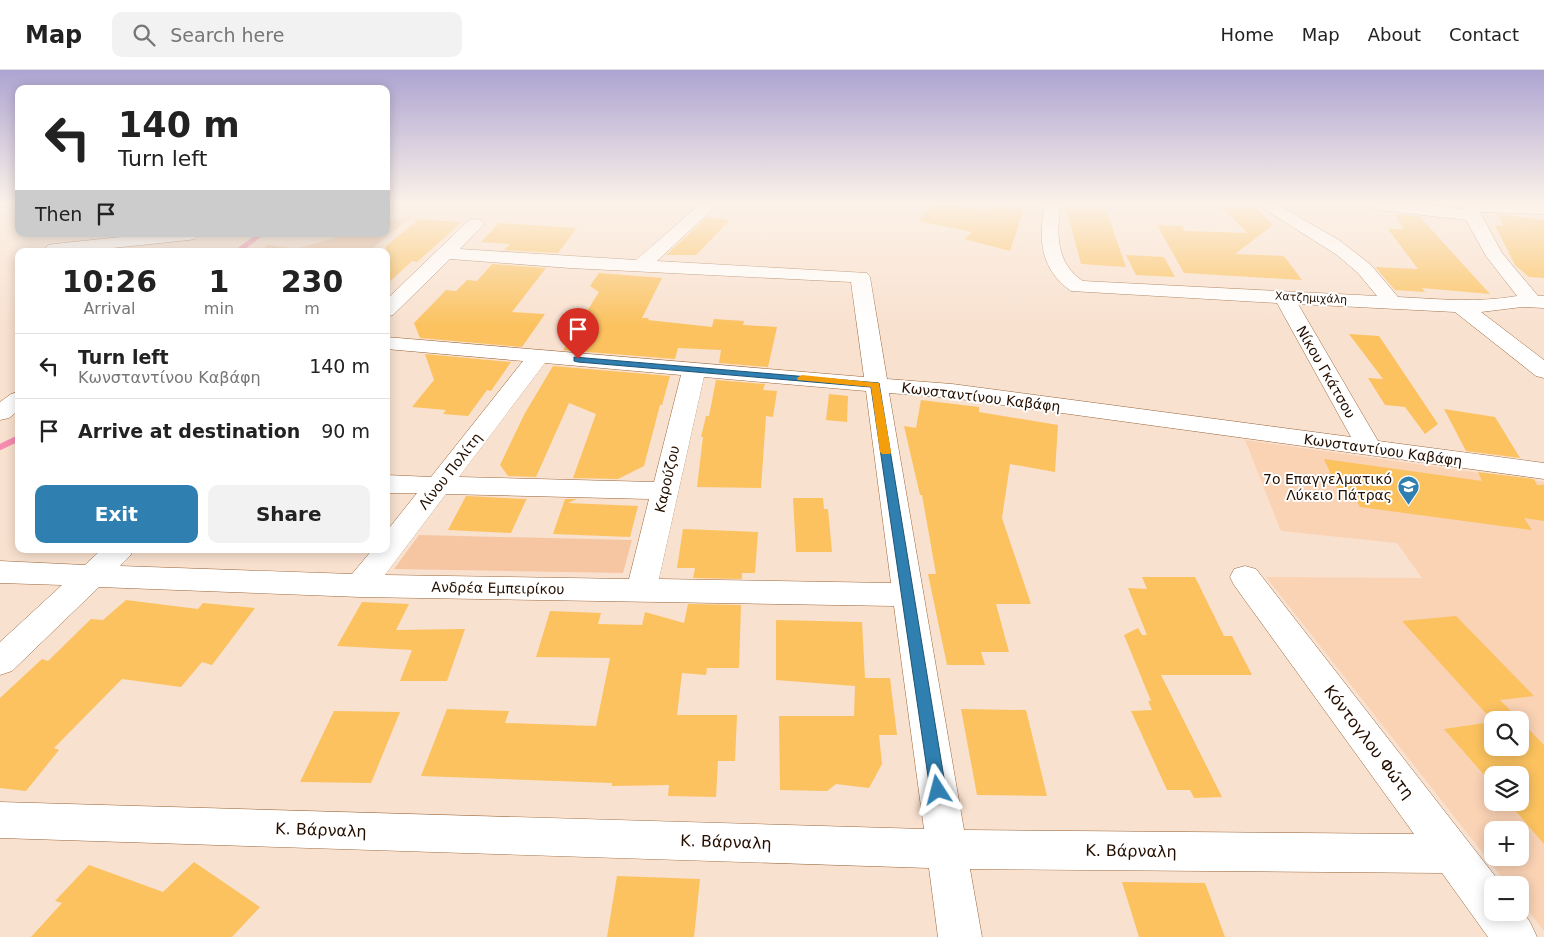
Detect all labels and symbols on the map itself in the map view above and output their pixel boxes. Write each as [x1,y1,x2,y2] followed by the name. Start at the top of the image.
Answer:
[1275,290,1347,306] street label: Χατζημιχάλη
[557,308,599,359] pin
[1293,323,1359,421] street label: Νίκου Γκάτσου
[901,379,1061,415] street label: Κωνσταντίνου Καβάφη
[415,430,485,512] street label: Λίνου Πολίτη
[1303,431,1463,469] street label: Κωνσταντίνου Καβάφη
[652,444,682,514] street label: Καρούζου
[1263,471,1392,503] place label: 7ο Επαγγελματικό Λύκειο Πάτρας
[1396,475,1420,506] school or university icon: 7ο Επαγγελματικό Λύκειο Πάτρας
[431,579,565,597] street label: Ανδρέα Εμπειρίκου
[1320,681,1418,803] street label: Κόντογλου Φώτη
[911,763,963,815] position arrow
[275,819,367,841] street label: Κ. Βάρναλη
[680,831,772,853] street label: Κ. Βάρναλη
[1085,841,1177,861] street label: Κ. Βάρναλη

